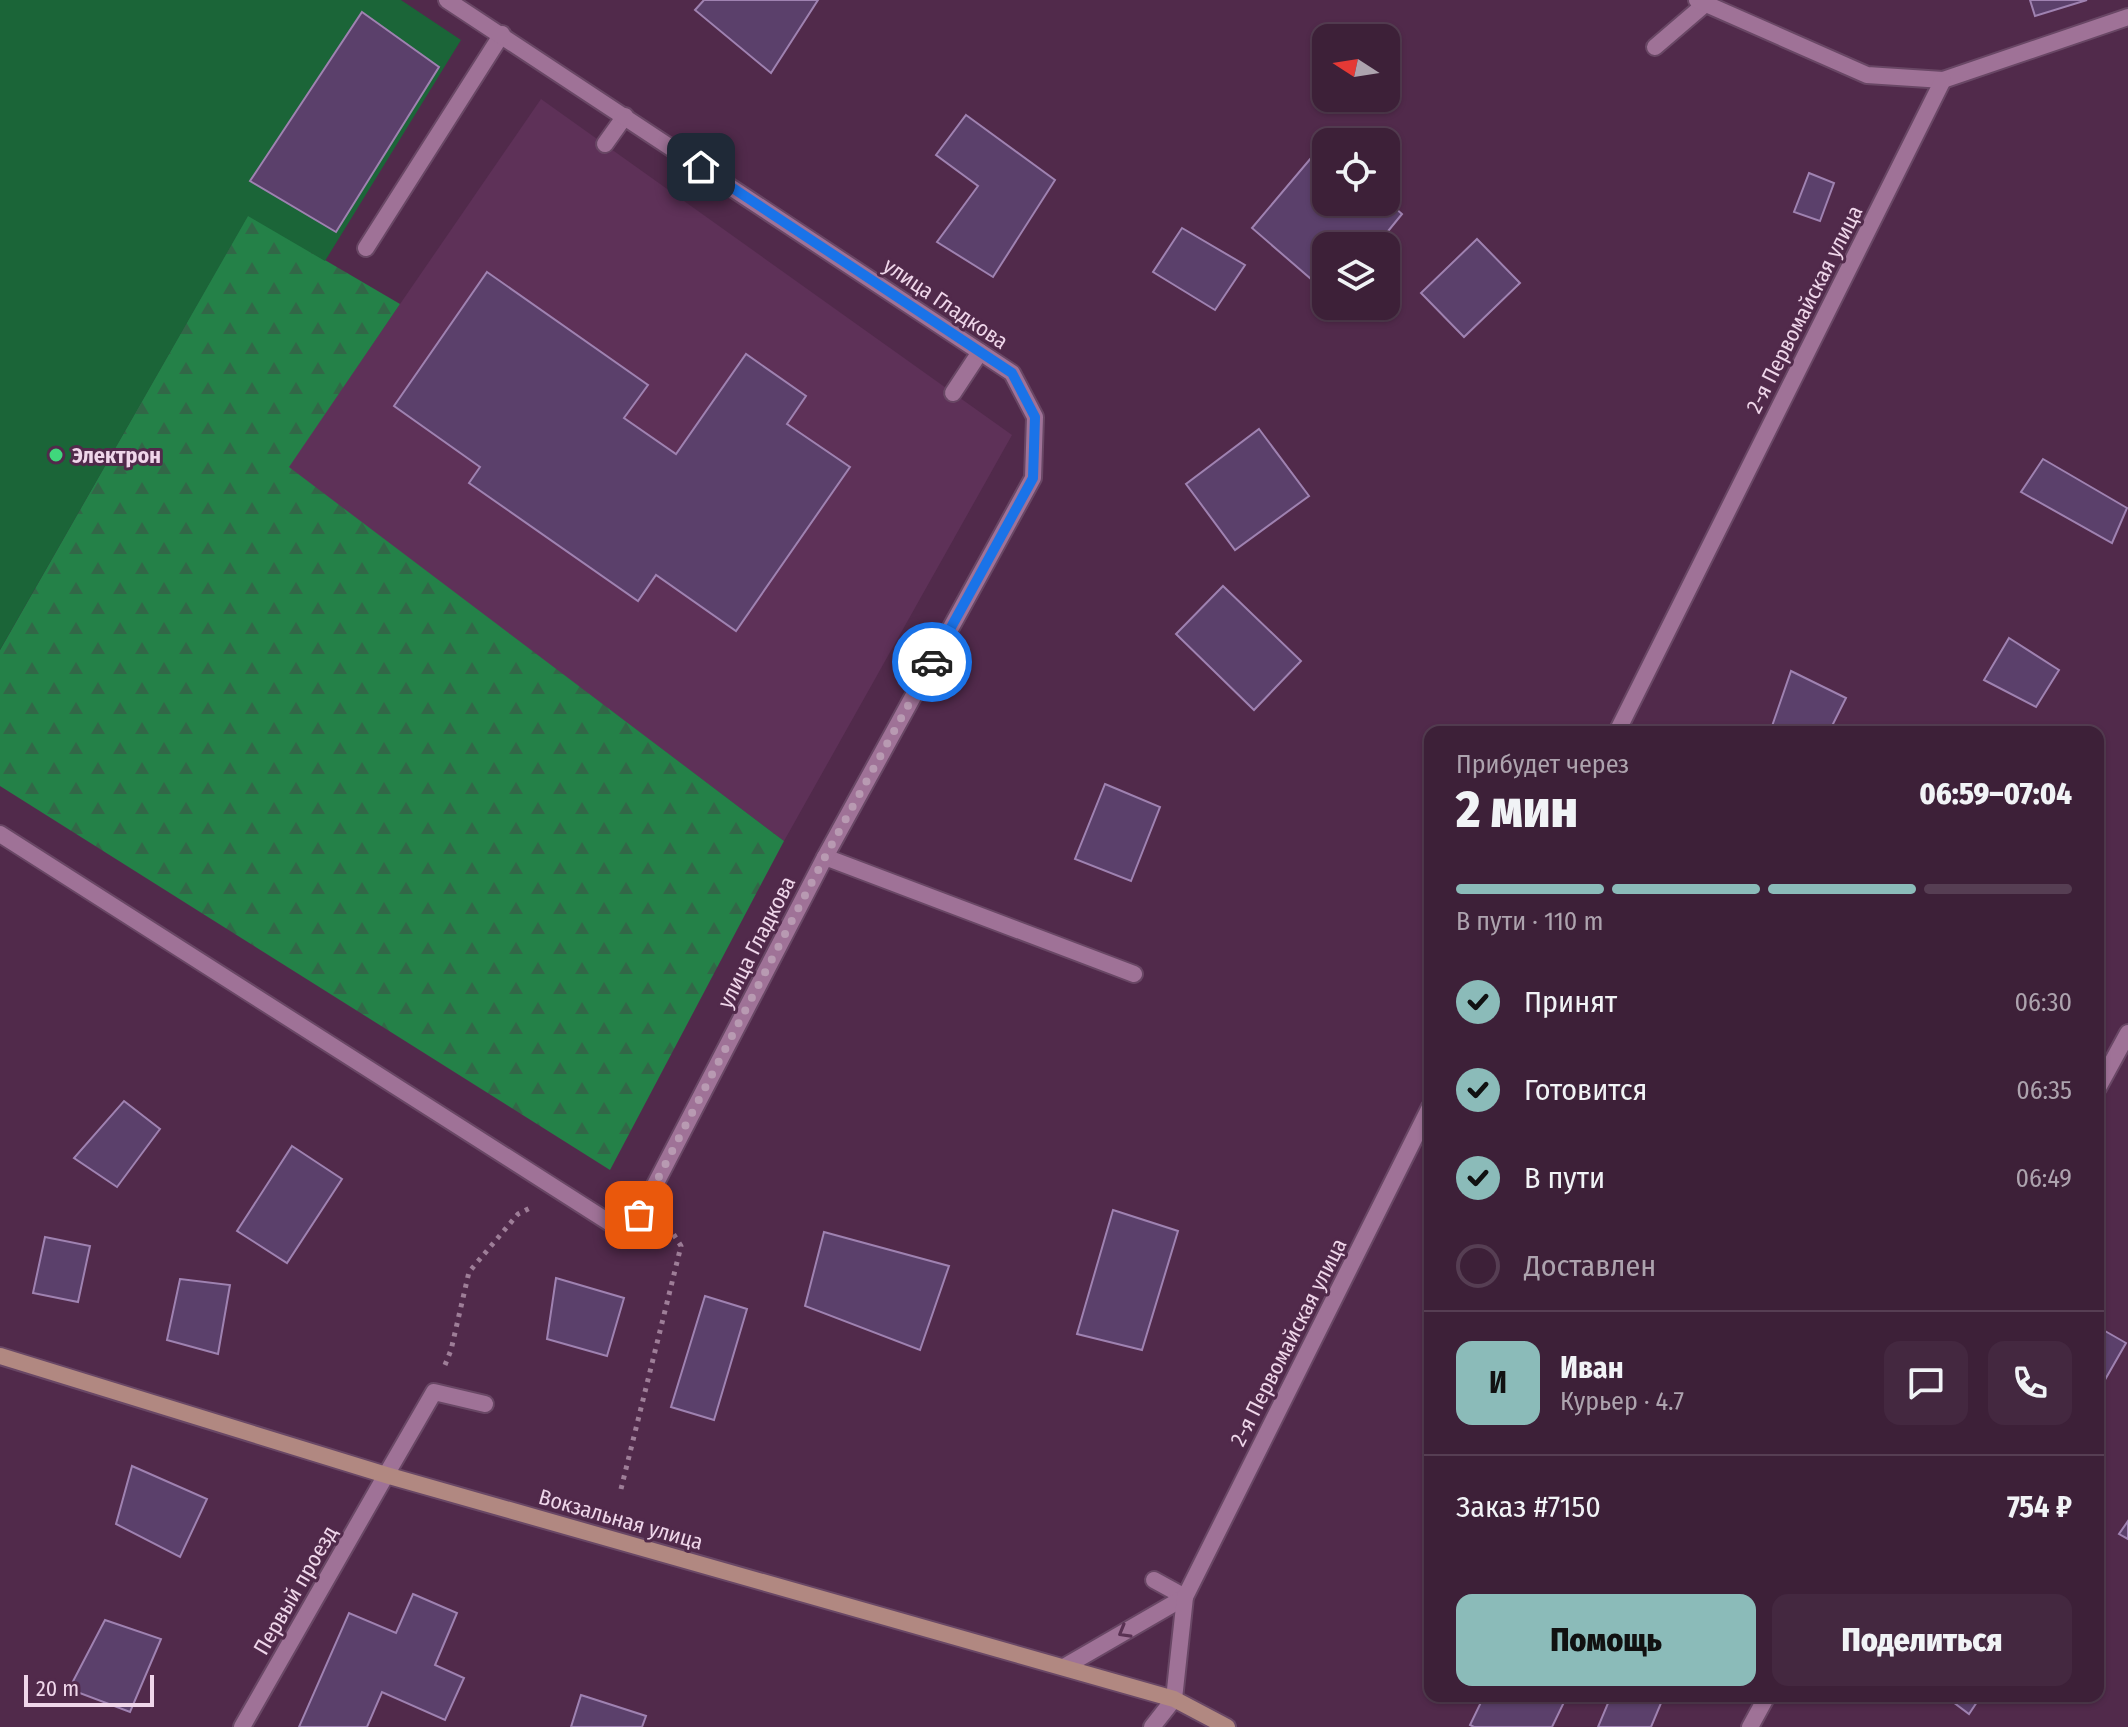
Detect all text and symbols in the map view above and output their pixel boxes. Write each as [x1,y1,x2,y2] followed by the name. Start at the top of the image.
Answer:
[1312,24,1400,112] north arrow
[1312,24,1400,320] map controls
[1312,128,1400,216] button: locate
[667,133,735,201] pin
[679,145,723,189] icon: home
[1740,201,1869,418] street label: 2-я Первомайская улица
[1312,232,1400,320] button: layers
[878,252,1013,355] street label: улица Гладкова
[72,442,161,469] place label: Электрон
[47,446,65,464] marker: Электрон
[892,622,972,702] courier
[910,640,954,684] icon: car
[1456,749,1629,780] text: Прибудет через
[1919,776,2072,812] text: 06:59–07:04
[1456,778,1578,841] text: 2 мин
[712,872,801,1013] street label: улица Гладкова
[1456,906,1604,937] text: В пути · 110 m
[1456,980,1500,1024] icon: check
[1524,984,1617,1020] text: Принят
[2015,987,2072,1018] text: 06:30
[1456,1068,1500,1112] icon: check
[1524,1072,1647,1108] text: Готовится
[2016,1075,2072,1106] text: 06:35
[1456,1156,1500,1200] icon: check
[1524,1160,1605,1196] text: В пути
[2015,1163,2072,1194] text: 06:49
[605,1181,673,1249] pin
[617,1193,661,1237] icon: bag
[1224,1234,1353,1451] street label: 2-я Первомайская улица
[1524,1248,1656,1284] text: Доставлен
[1884,1341,1968,1425] button: chat
[1988,1341,2072,1425] button: phone
[1560,1350,1624,1386] text: Иван
[1489,1365,1507,1401] text: И
[1560,1386,1684,1417] text: Курьер · 4.7
[536,1483,706,1556] street label: Вокзальная улица
[1456,1489,1601,1525] text: Заказ #7150
[2007,1489,2072,1525] text: 754 ₽
[248,1521,343,1660] street label: Первый проезд
[1456,1594,1756,1686] button: Помощь
[1772,1594,2072,1686] button: Поделиться
[1118,1622,1133,1638] one-way arrow
[24,1671,154,1707] scale bar
[36,1675,79,1702] text: 20 m

